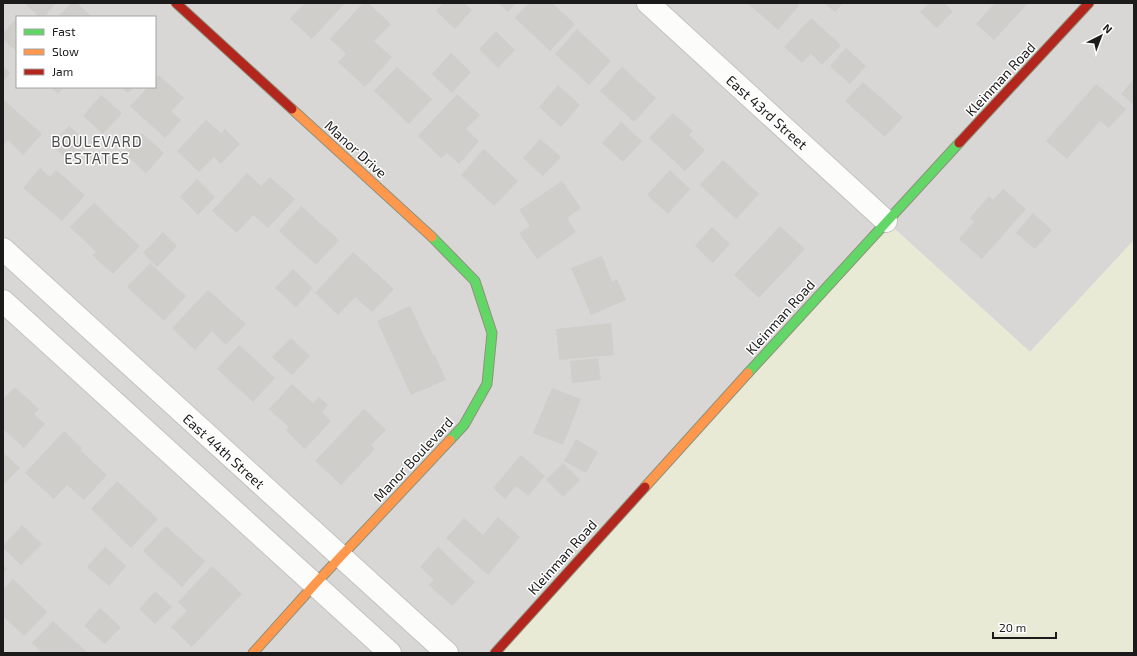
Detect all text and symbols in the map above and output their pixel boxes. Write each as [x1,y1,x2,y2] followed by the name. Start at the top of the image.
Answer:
[16,16,156,88] legend
[1081,16,1121,56] north arrow
[1101,21,1115,36] text: N
[52,24,76,38] text: Fast
[961,38,1039,120] street label: Kleinman Road
[52,44,79,58] text: Slow
[52,64,73,78] text: Jam
[723,71,811,153] street label: East 43rd Street
[321,117,391,181] street label: Manor Drive
[51,132,143,167] district label: BOULEVARD ESTATES
[742,276,818,358] street label: Kleinman Road
[180,410,268,492] street label: East 44th Street
[370,413,456,505] street label: Manor Boulevard
[524,516,600,598] street label: Kleinman Road
[993,614,1056,640] scale bar
[999,620,1026,634] text: 20 m

